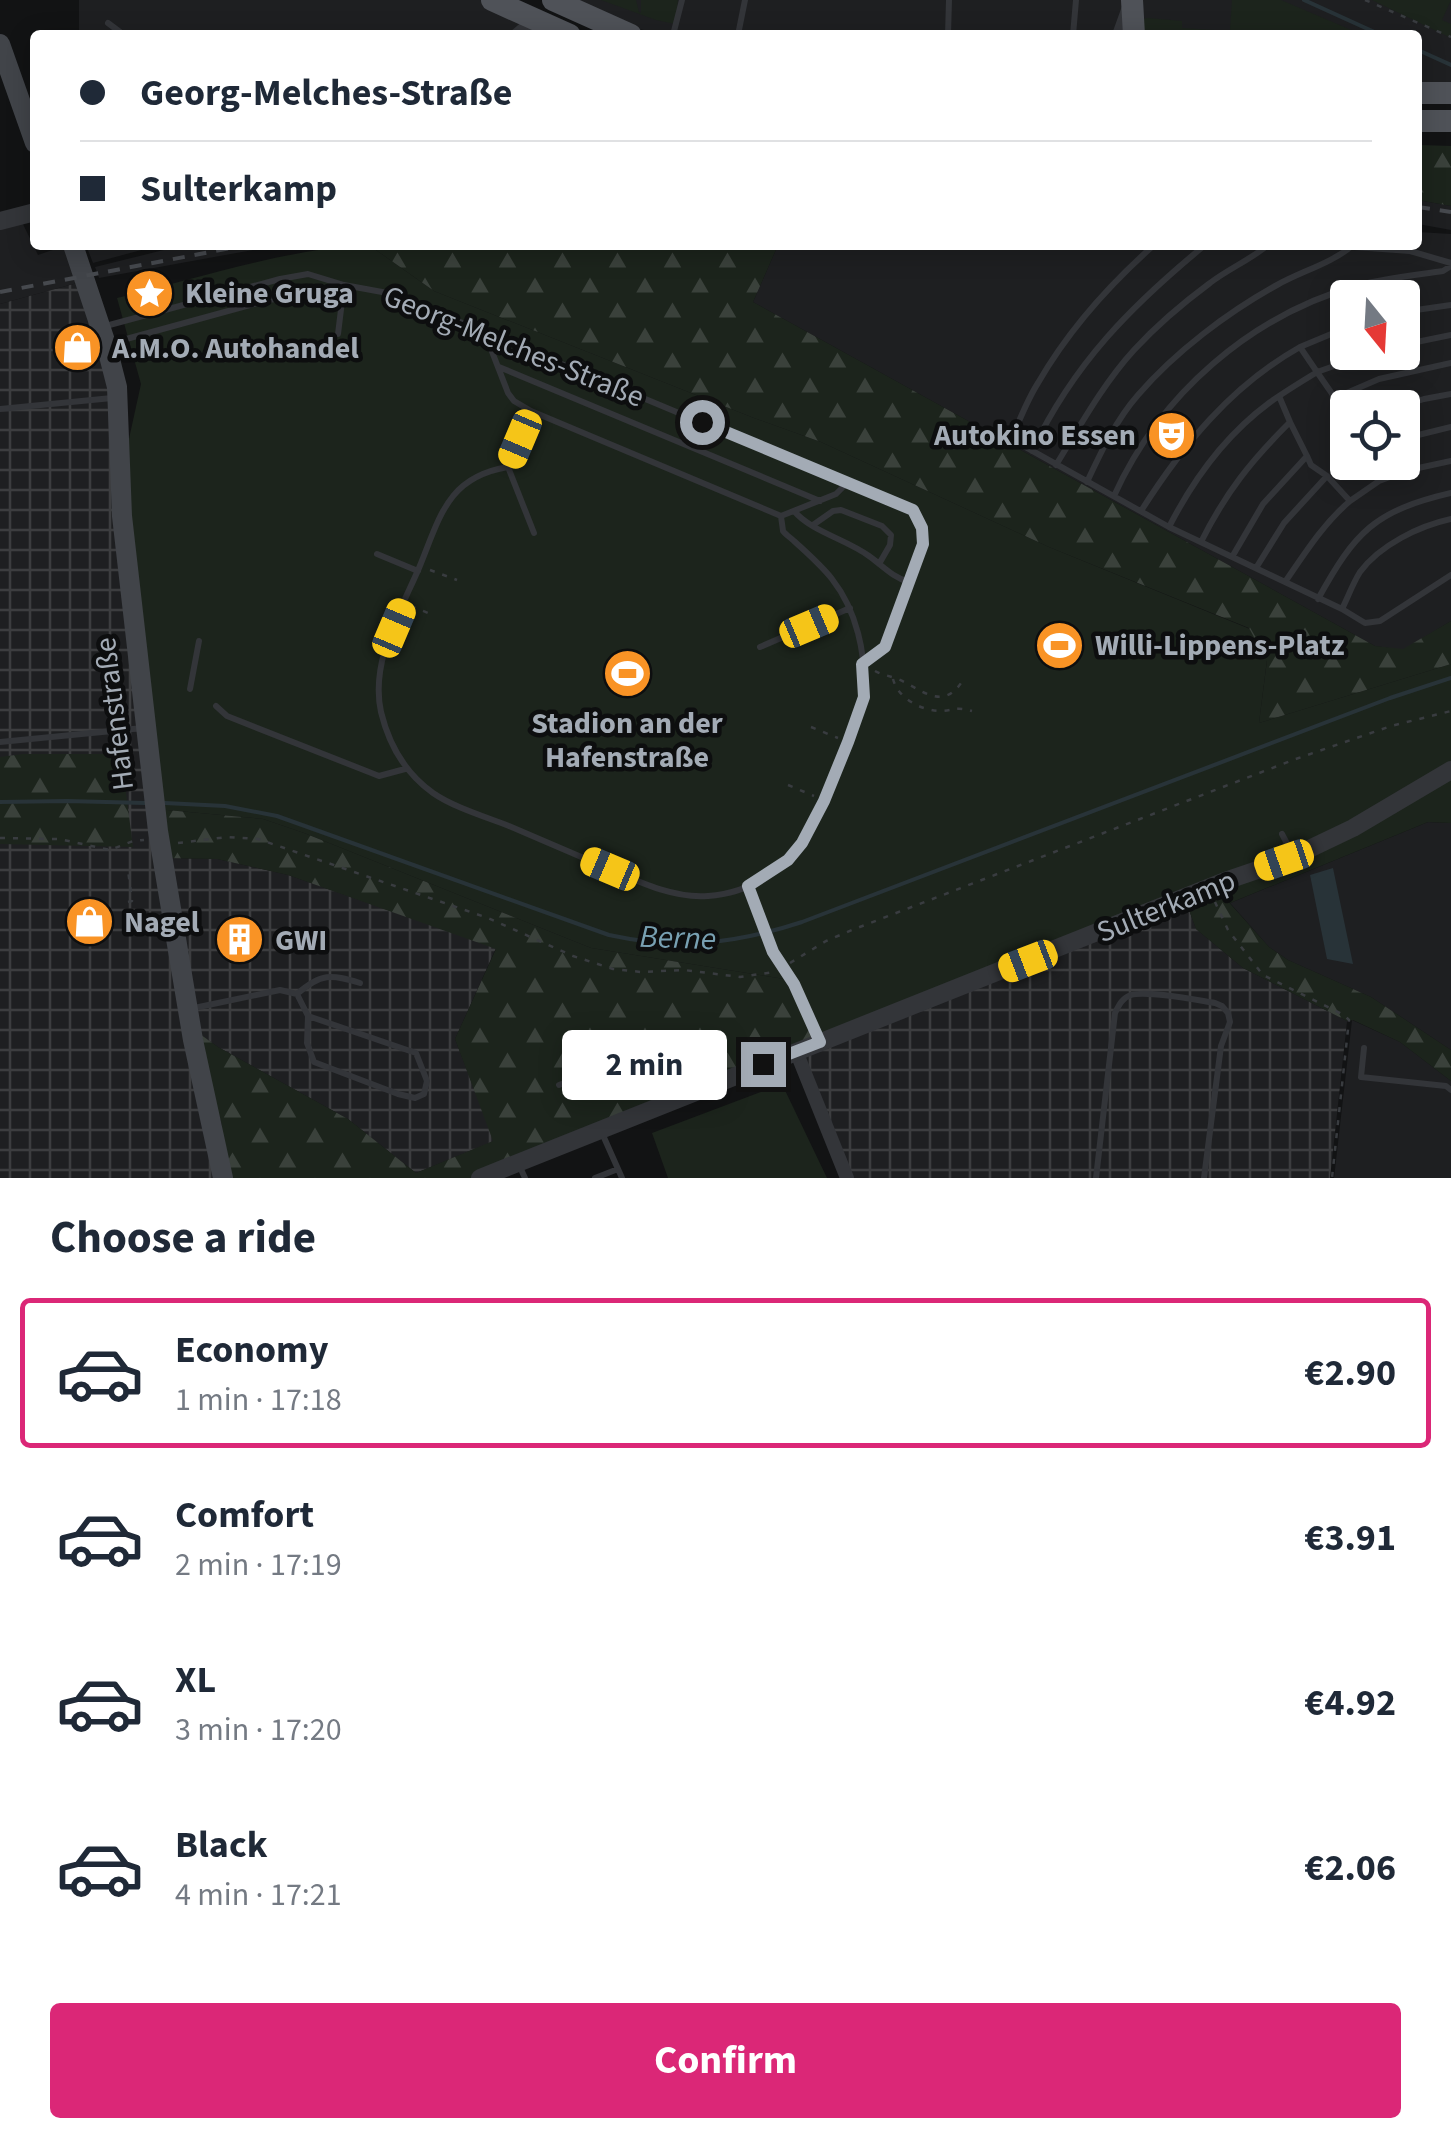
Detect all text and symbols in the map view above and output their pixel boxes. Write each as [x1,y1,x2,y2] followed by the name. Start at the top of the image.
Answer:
[140,66,513,120] text: Georg-Melches-Straße
[140,162,337,216] text: Sulterkamp
[124,267,176,319] place icon: Kleine Gruga
[185,272,354,315] place label: Kleine Gruga
[377,275,651,418] street label: Georg-Melches-Straße
[1330,280,1420,370] north arrow
[1330,280,1420,480] map controls
[51,322,103,374] shop icon: A.M.O. Autohandel
[111,327,359,370] place label: A.M.O. Autohandel
[1330,390,1420,480] button: locate
[680,400,725,445] route start
[494,406,546,472] car
[1145,409,1197,461] theatre icon: Autokino Essen
[933,414,1136,457] place label: Autokino Essen
[368,595,420,661] car
[776,600,842,652] car
[1034,619,1086,671] sports icon: Willi-Lippens-Platz
[1095,624,1345,667] place label: Willi-Lippens-Platz
[84,635,145,793] street label: Hafenstraße
[601,648,653,700] sports icon: Stadion an der Hafenstraße
[531,702,723,779] place label: Stadion an der Hafenstraße
[1251,836,1317,884] car
[577,843,643,895] car
[1090,859,1242,954] street label: Sulterkamp
[63,896,115,948] shop icon: Nagel
[124,901,200,944] place label: Nagel
[214,914,266,966] building icon: GWI
[639,914,717,962] water label: Berne
[275,919,327,962] place label: GWI
[995,936,1061,986] car
[563,1029,728,1099] callout: 2 min
[606,1042,683,1088] text: 2 min
[741,1042,786,1087] route end
[50,1206,316,1270] text: Choose a ride
[175,1323,328,1377] text: Economy
[55,1328,145,1418] icon: car
[1304,1346,1396,1400] text: €2.90
[175,1377,342,1423] text: 1 min · 17:18
[175,1488,314,1542] text: Comfort
[55,1493,145,1583] icon: car
[1304,1511,1396,1565] text: €3.91
[175,1542,342,1588] text: 2 min · 17:19
[175,1653,216,1707] text: XL
[55,1658,145,1748] icon: car
[1304,1676,1396,1730] text: €4.92
[175,1707,342,1753] text: 3 min · 17:20
[175,1818,268,1872] text: Black
[55,1823,145,1913] icon: car
[1304,1841,1396,1895] text: €2.06
[175,1872,342,1918] text: 4 min · 17:21
[50,2003,1401,2118] button: Confirm

